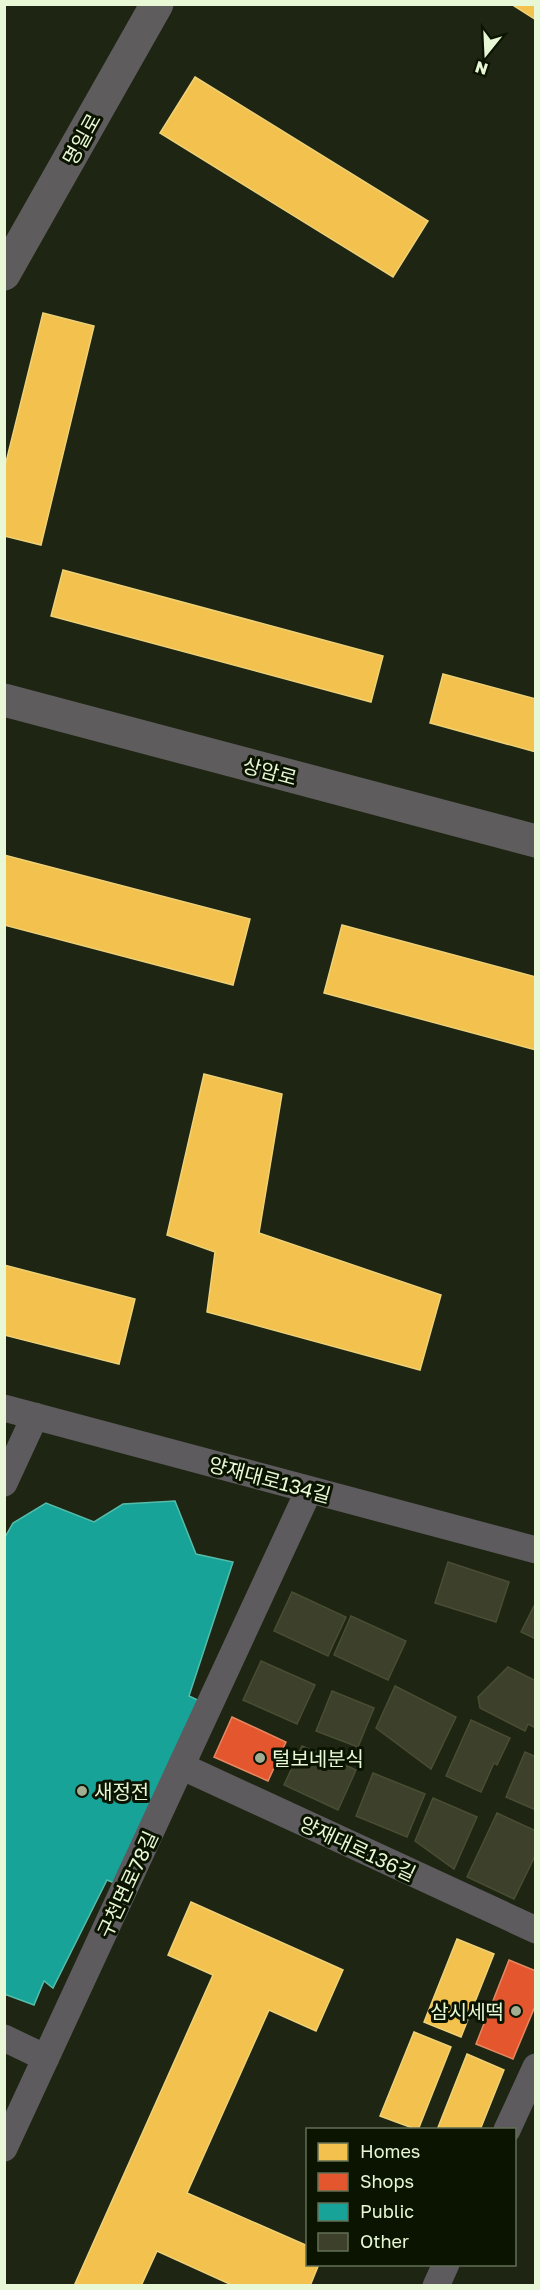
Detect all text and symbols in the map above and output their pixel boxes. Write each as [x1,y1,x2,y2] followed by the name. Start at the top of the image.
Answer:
[456,24,516,84] north arrow
[472,57,490,80] text: N
[57,109,105,169] street label: 명일로
[240,752,300,790] street label: 상암로
[206,1451,334,1507] street label: 양재대로134길
[272,1746,364,1770] place label: 털보네분식
[253,1751,267,1765] marker: 털보네분식
[94,1779,149,1803] place label: 새정전
[75,1784,89,1798] marker: 새정전
[296,1811,420,1885] street label: 양재대로136길
[92,1827,162,1941] street label: 구천면로78길
[430,1999,504,2023] place label: 삼시세떡
[509,2004,523,2018] marker: 삼시세떡
[306,2128,516,2266] legend
[360,2140,420,2162] text: Homes
[360,2170,414,2192] text: Shops
[360,2200,414,2222] text: Public
[360,2230,409,2252] text: Other

